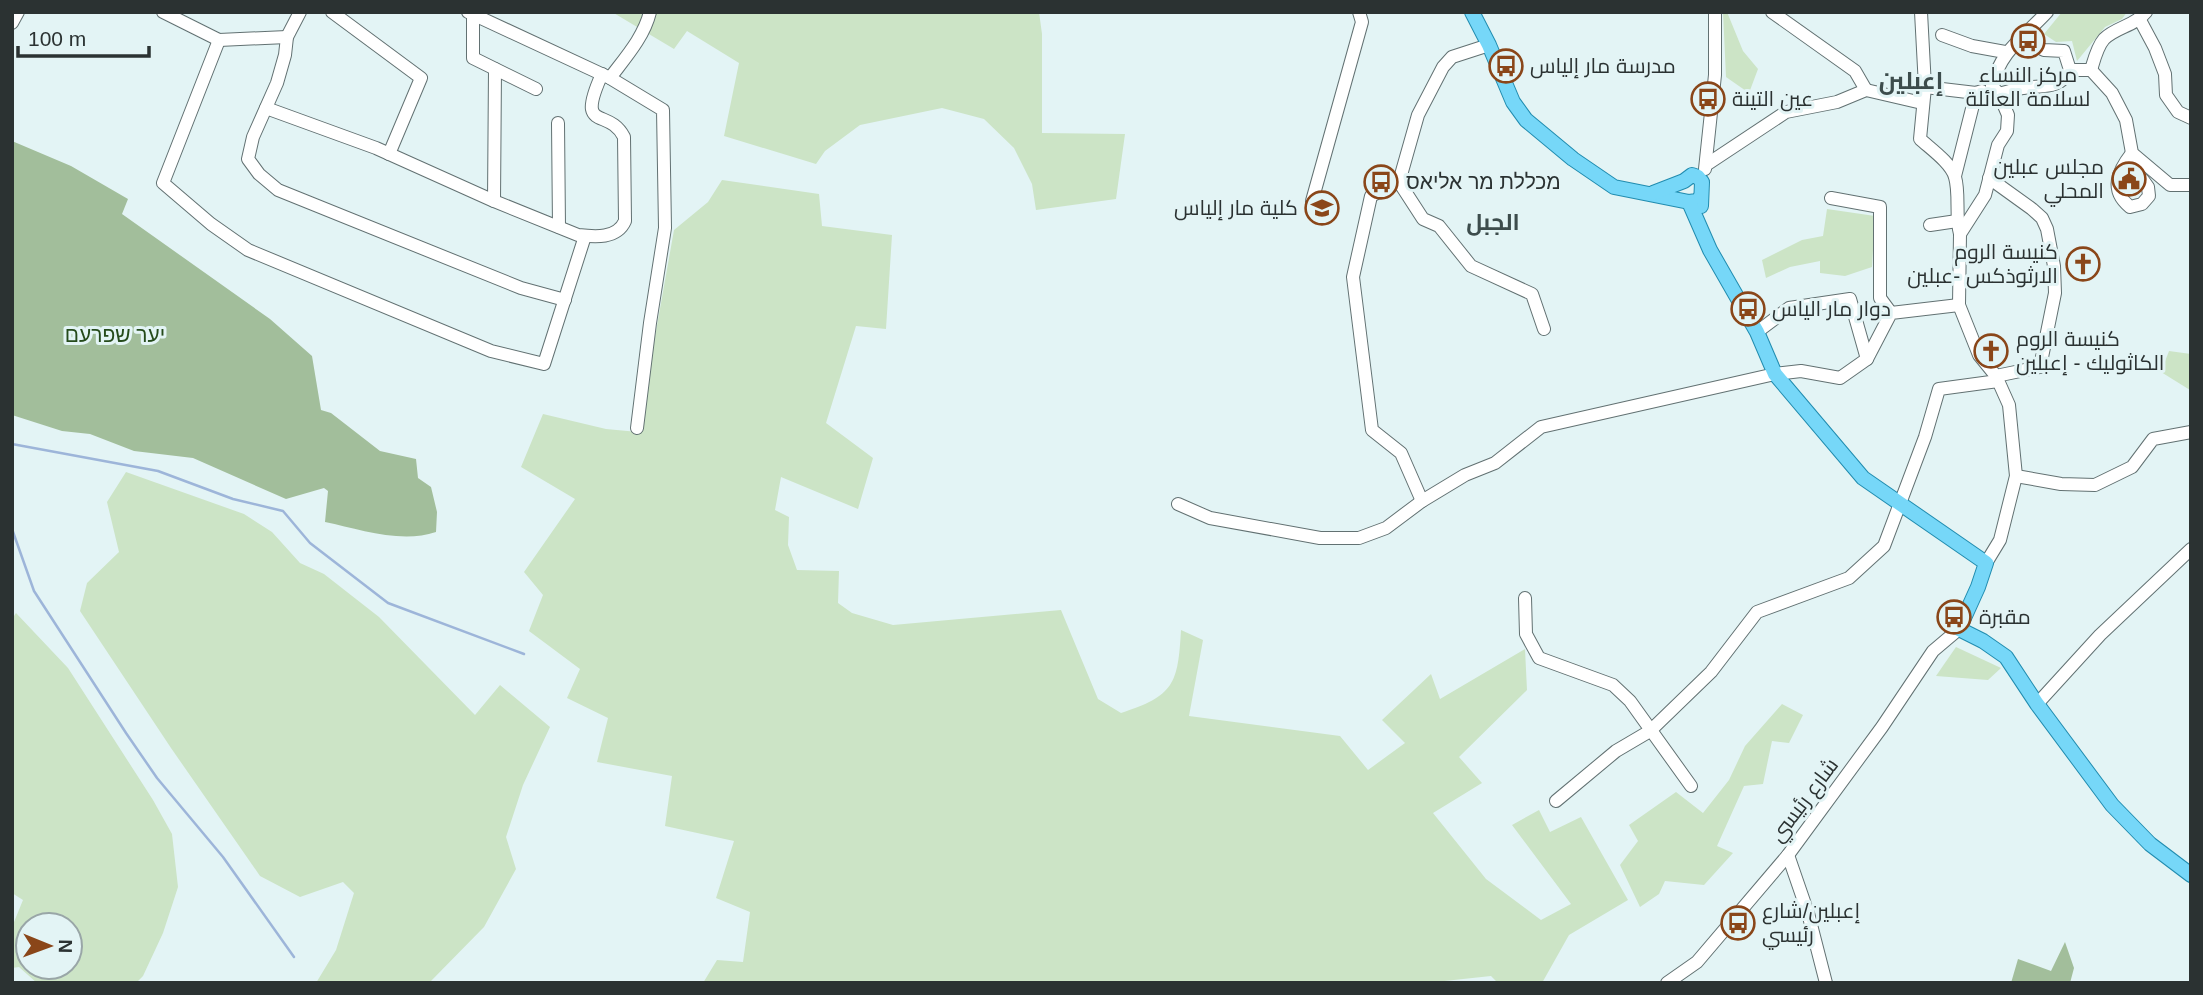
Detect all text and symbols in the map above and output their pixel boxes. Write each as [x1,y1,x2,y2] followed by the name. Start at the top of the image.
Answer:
[18,14,149,58] scale bar
[2009,22,2047,60] bus stop icon: مركز النساء لسلامة العائلة
[28,27,86,50] text: 100 m
[1487,47,1525,85] bus stop icon: مدرسة مار إلياس
[1530,54,1676,79] place label: مدرسة مار إلياس
[1966,63,2090,110] place label: مركز النساء لسلامة العائلة
[1879,67,1943,96] district label: إعبلين
[1689,80,1727,118] bus stop icon: عين التينة
[1732,87,1813,112] place label: عين التينة
[1993,155,2104,207] place label: مجلس عبلين المحلي
[2110,160,2148,198] public building icon: مجلس عبلين المحلي
[1362,163,1400,201] bus stop icon: מכללת מר אליאס
[1406,170,1561,193] place label: מכללת מר אליאס
[1303,189,1341,227] school or university icon: كلية مار إلياس
[1174,196,1298,221] place label: كلية مار إلياس
[1466,209,1520,236] district label: الجبل
[1907,240,2058,289] place label: كنيسة الروم الارثوذكس -عبلين
[2064,245,2102,283] church icon: كنيسة الروم الارثوذكس -عبلين
[1729,290,1767,328] bus stop icon: دوار مار الياس
[1772,297,1891,322] place label: دوار مار الياس
[65,323,165,346] park label: יער שפרעם
[2016,327,2165,376] place label: كنيسة الروم الكاثوليك - إعبلين
[1972,332,2010,370] church icon: كنيسة الروم الكاثوليك - إعبلين
[1935,598,1973,636] bus stop icon: مقبرة
[1979,605,2031,629] place label: مقبرة
[1765,753,1846,848] street label: شارع رئيسي
[1762,899,1860,950] place label: إعبلين/شارع رئيسي
[1719,904,1757,942] bus stop icon: إعبلين/شارع رئيسي
[14,911,84,981] north arrow
[55,939,76,953] text: N

